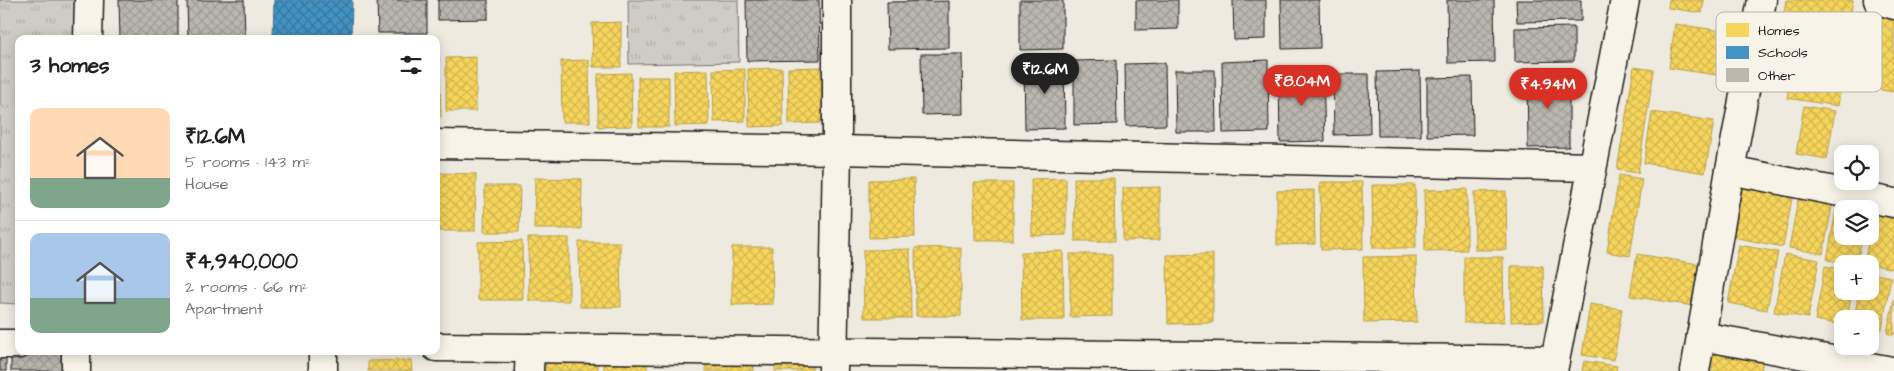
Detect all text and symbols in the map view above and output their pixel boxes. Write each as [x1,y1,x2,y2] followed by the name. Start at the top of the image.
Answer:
[1716,12,1882,92] legend
[1758,21,1800,41] text: Homes
[1758,43,1808,63] text: Schools
[30,51,110,80] text: 3 homes
[397,51,425,79] icon: filters
[1004,52,1086,95] pin: ₹12.6M
[1022,58,1068,80] text: ₹12.6M
[1261,64,1343,107] pin: ₹8.04M
[1758,66,1796,86] text: Other
[1507,68,1589,110] pin: ₹4.94M
[1274,70,1330,92] text: ₹8.04M
[1520,73,1576,95] text: ₹4.94M
[185,122,245,151] text: ₹12.6M
[70,128,130,188] icon: home
[1834,145,1879,355] map controls
[1834,145,1879,190] button: locate
[185,151,311,173] text: 5 rooms · 143 m²
[185,173,229,195] text: House
[1834,200,1879,245] button: layers
[185,247,298,276] text: ₹4,940,000
[70,253,130,313] icon: home
[1834,255,1879,300] button: +
[185,276,308,298] text: 2 rooms · 66 m²
[185,298,263,320] text: Apartment
[1834,310,1879,355] button: −

